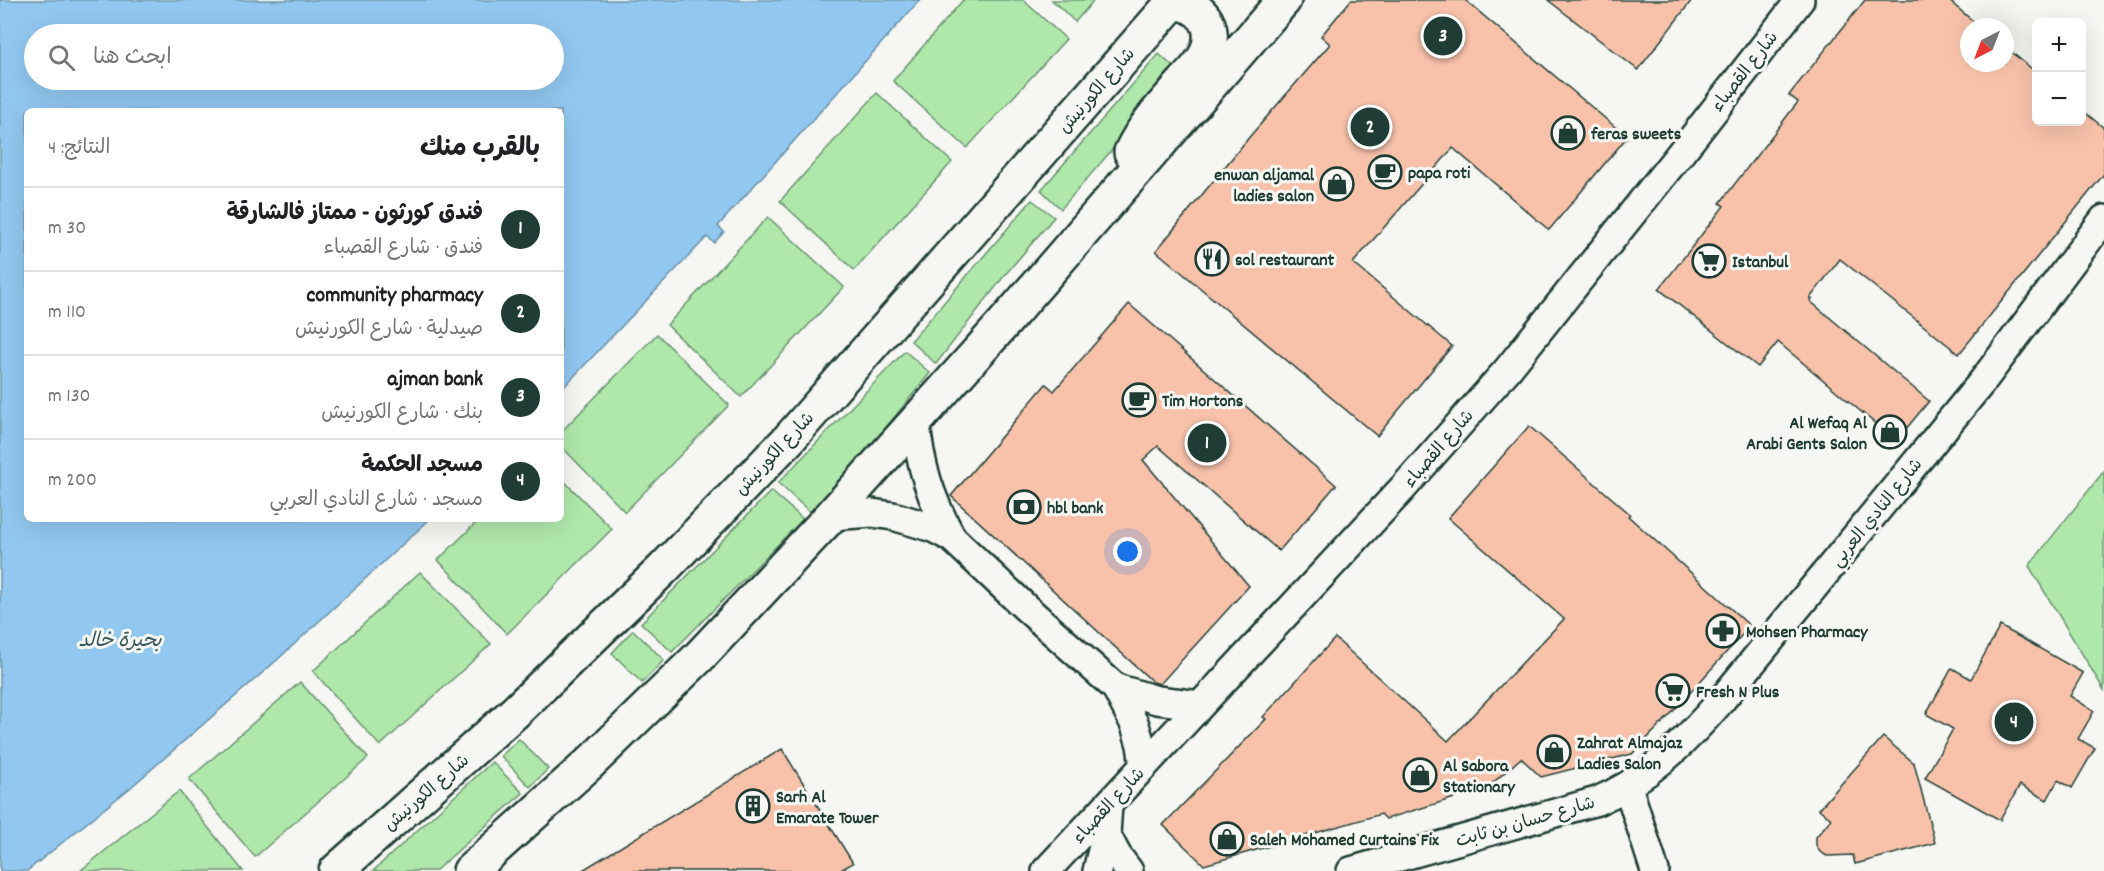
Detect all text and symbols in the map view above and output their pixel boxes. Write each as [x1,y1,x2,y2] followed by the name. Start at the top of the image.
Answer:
[1424,14,1462,58] pin: 3
[1960,18,2014,72] north arrow
[2032,18,2086,126] map controls
[2032,18,2086,72] button: +
[24,24,564,90] search box
[1707,27,1785,118] street label: شارع القصباء
[45,41,78,74] icon: search
[93,43,172,74] text: ابحث هنا
[1054,43,1142,140] street label: شارع الكورنيش
[2032,72,2086,126] button: −
[1350,104,1390,150] pin: 2
[1550,115,1586,151] shop icon: feras sweets
[1590,123,1682,148] place label: feras sweets
[420,131,540,168] text: بالقرب منك
[48,135,110,163] text: النتائج: 4
[1367,154,1403,190] cafe icon: papa roti
[1408,162,1471,187] place label: papa roti
[1214,164,1315,210] place label: enwan aljamal ladies salon
[1319,166,1355,202] shop icon: enwan aljamal ladies salon
[226,199,483,230] text: فندق كورثون - ممتاز فالشارقة
[48,215,86,243] text: 30 m
[518,215,523,243] text: 1
[324,235,483,263] text: فندق · شارع القصباء
[1194,241,1230,277] restaurant icon: sol restaurant
[1691,243,1727,279] supermarket icon: Istanbul
[1235,249,1334,274] place label: sol restaurant
[1732,251,1789,276] place label: Istanbul
[307,281,483,312] text: community pharmacy
[48,299,86,327] text: 110 m
[516,299,525,327] text: 2
[295,316,483,344] text: صيدلية · شارع الكورنيش
[387,365,483,396] text: ajman bank
[1121,382,1157,418] cafe icon: Tim Hortons
[48,383,91,411] text: 130 m
[516,383,525,411] text: 3
[1162,390,1244,415] place label: Tim Hortons
[321,400,483,428] text: بنك · شارع الكورنيش
[1399,405,1481,494] street label: شارع القصباء
[730,407,821,502] street label: شارع الكورنيش
[1746,412,1868,458] place label: Al Wefaq Al Arabi Gents Salon
[1872,414,1908,450] shop icon: Al Wefaq Al Arabi Gents Salon
[1188,420,1226,466] pin: 1
[361,451,483,482] text: مسجد الحكمة
[1826,454,1930,574] street label: شارع النادي العربي
[48,467,97,495] text: 200 m
[516,467,525,495] text: 4
[269,487,483,515] text: مسجد · شارع النادي العربي
[1006,489,1042,525] bank icon: hbl bank
[1047,497,1104,522] place label: hbl bank
[1113,537,1142,566] your location
[1705,613,1741,649] pharmacy icon: Mohsen Pharmacy
[1746,621,1868,646] place label: Mohsen Pharmacy
[79,628,163,656] water label: بحيرة خالد
[1655,673,1691,709] supermarket icon: Fresh N Plus
[1696,681,1780,706] place label: Fresh N Plus
[1994,700,2034,744] pin: 4
[1577,732,1683,778] place label: Zahrat Almajaz Ladies Salon
[1536,734,1572,770] shop icon: Zahrat Almajaz Ladies Salon
[379,750,476,838] street label: شارع الكورنيش
[1443,755,1515,801] place label: Al Sabora Stationary
[1402,757,1438,793] shop icon: Al Sabora Stationary
[1068,763,1152,850] street label: شارع القصباء
[776,786,879,832] place label: Sarh Al Emarate Tower
[735,788,771,824] building icon: Sarh Al Emarate Tower
[1453,792,1598,855] street label: شارع حسان بن ثابت
[1209,821,1245,857] shop icon: Saleh Mohamed Curtains Fix
[1250,829,1439,854] place label: Saleh Mohamed Curtains Fix

